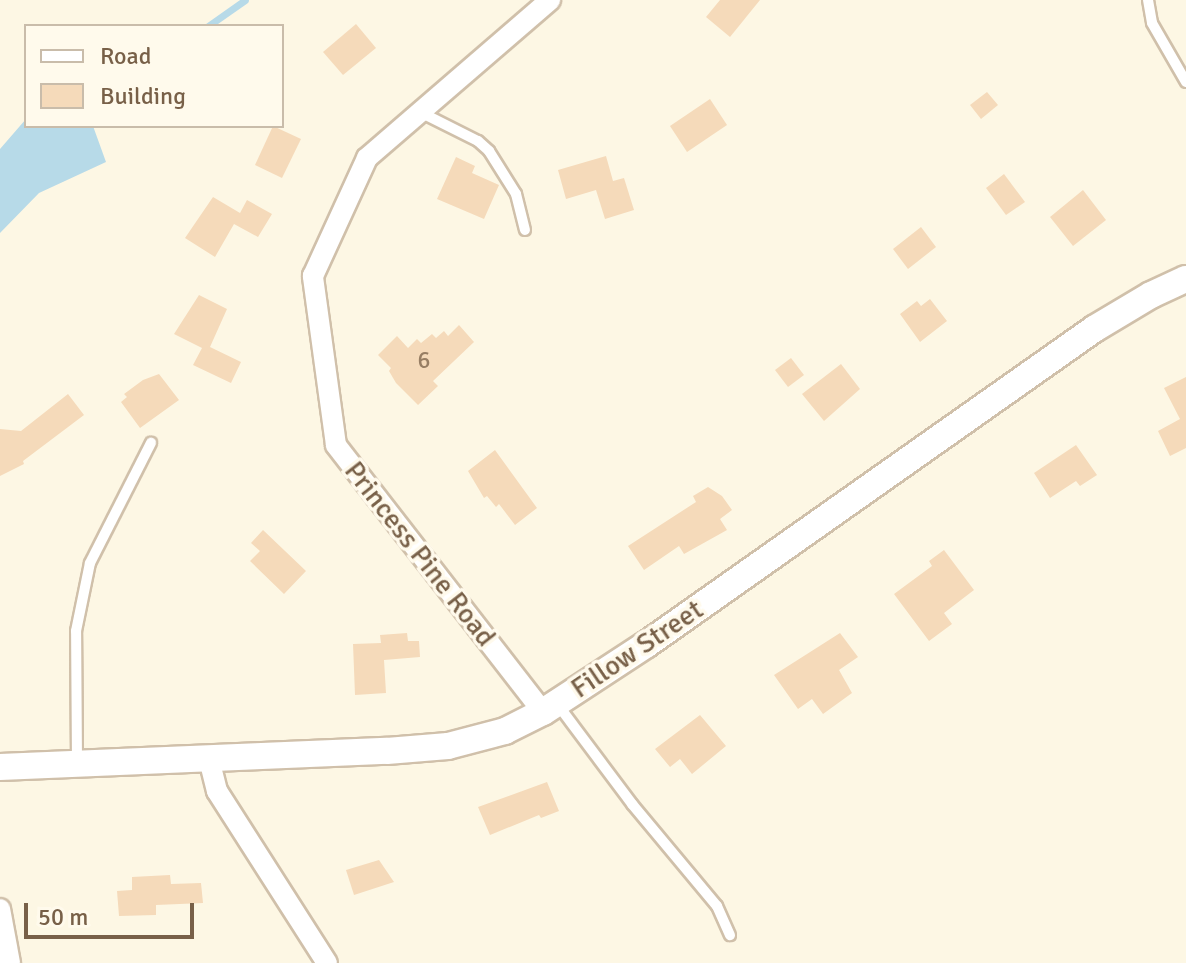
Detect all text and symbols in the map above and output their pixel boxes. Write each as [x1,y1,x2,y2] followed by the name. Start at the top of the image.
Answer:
[24,24,284,128] legend
[100,41,151,71] text: Road
[100,81,186,111] text: Building
[418,347,430,375] house number: 6
[337,455,503,653] street label: Princess Pine Road
[565,593,709,705] street label: Fillow Street
[28,887,198,937] scale bar
[38,902,88,932] text: 50 m

